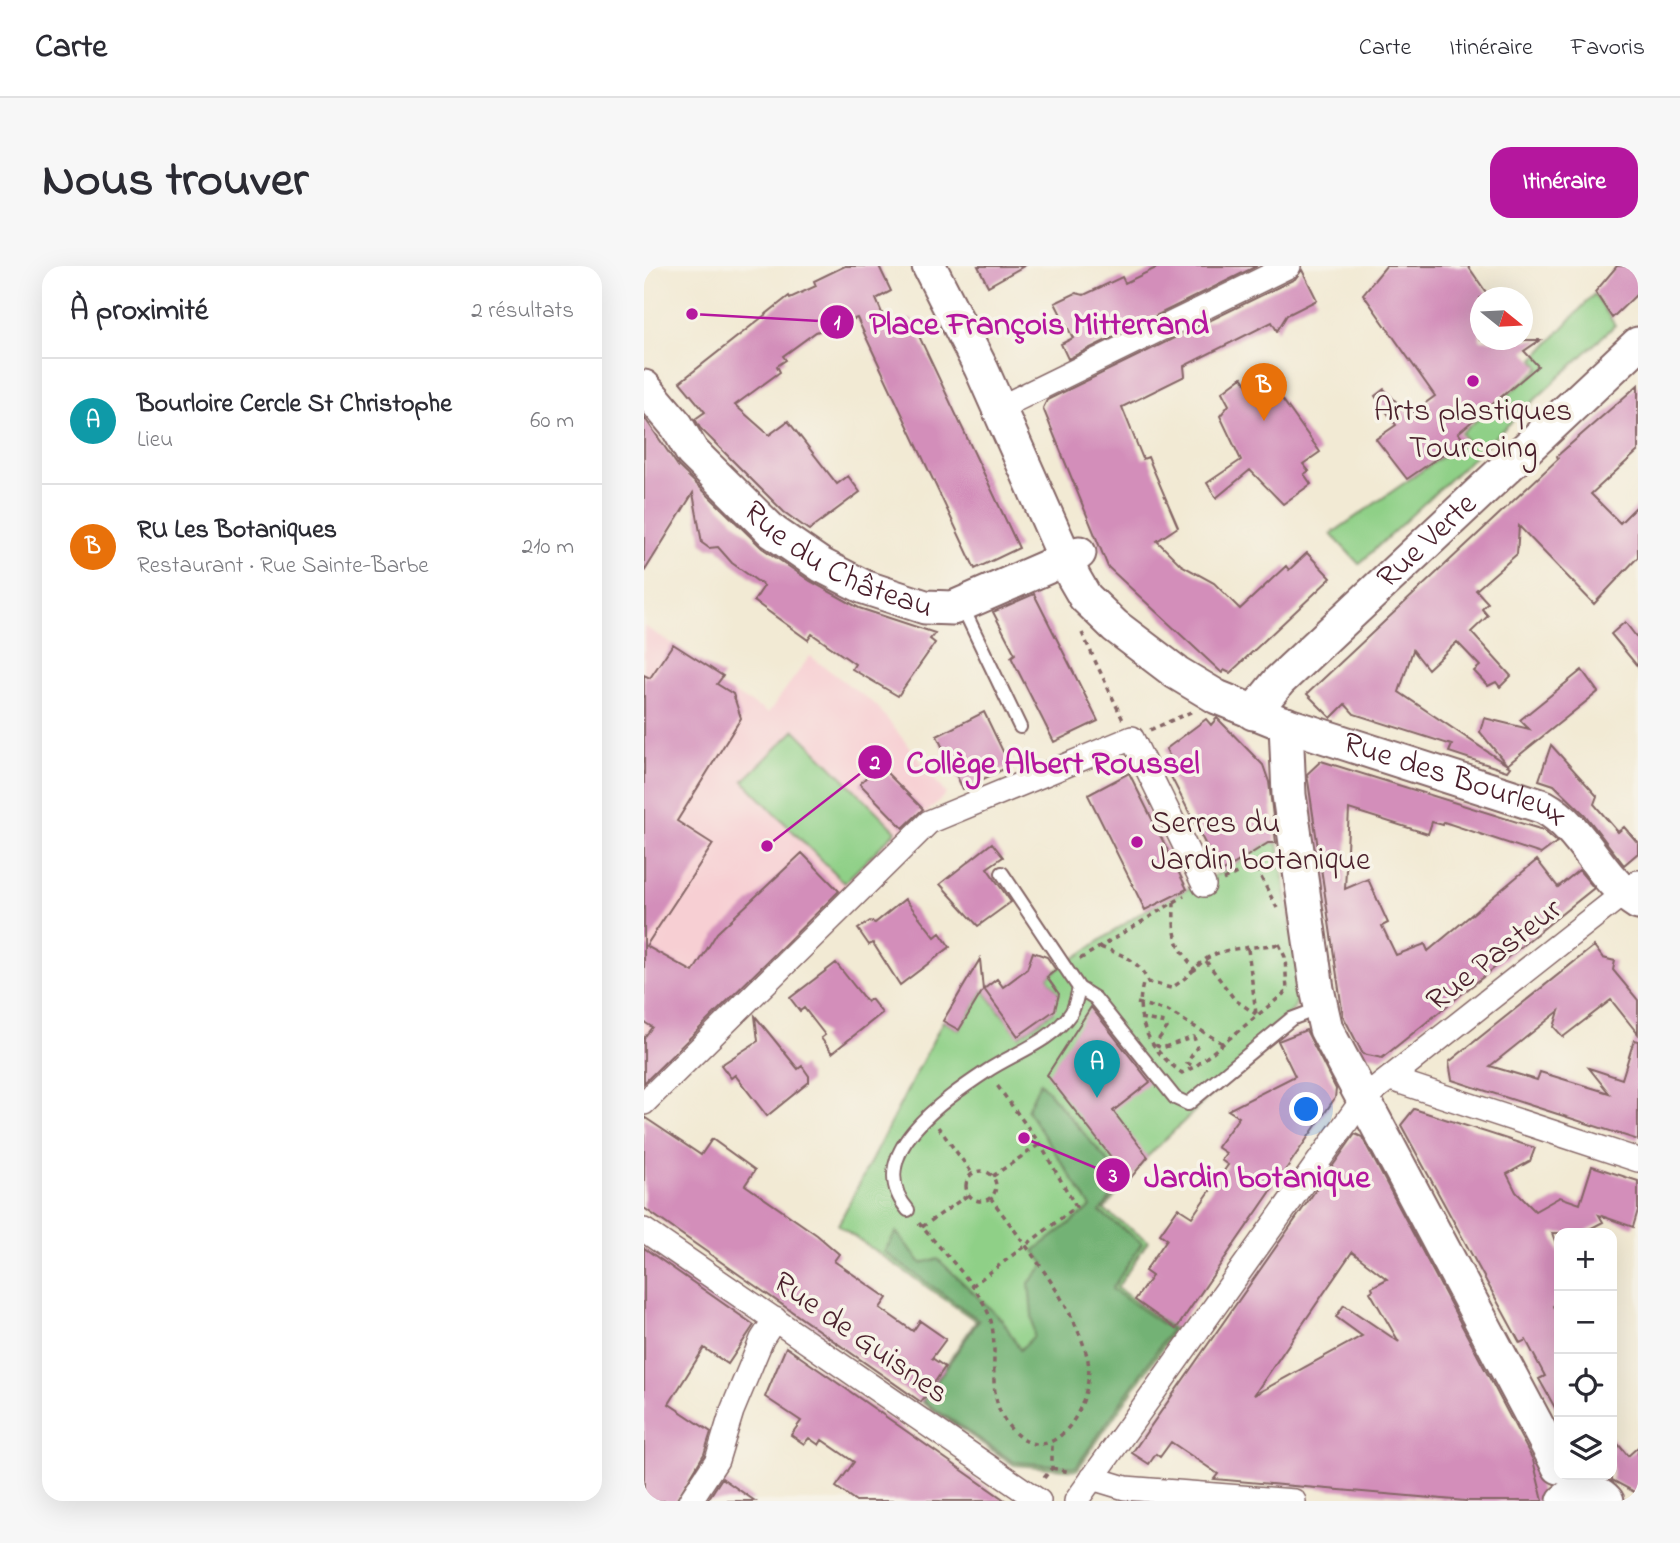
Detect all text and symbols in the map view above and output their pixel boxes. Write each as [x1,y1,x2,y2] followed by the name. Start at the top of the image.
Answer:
[35,24,107,72] text: Carte
[1359,31,1411,66] text: Carte
[1449,31,1533,66] text: Itinéraire
[1571,31,1645,66] text: Favoris
[42,146,308,218] text: Nous trouver
[1490,147,1638,218] button: Itinéraire
[1470,287,1533,350] north arrow
[70,290,208,334] text: À proximité
[471,295,574,328] text: 2 résultats
[820,295,1223,349] callout: Place François Mitterrand
[869,302,1209,350] text: Place François Mitterrand
[834,309,841,339] text: 1
[1241,363,1287,421] pin: B
[1465,373,1481,389] marker: Arts plastiques Tourcoing
[137,386,452,424] text: Bourloire Cercle St Christophe
[1374,389,1572,473] place label: Arts plastiques Tourcoing
[86,405,100,438] text: A
[530,405,574,438] text: 60 m
[137,424,173,457] text: Lieu
[1367,482,1489,601] street label: Rue Verte
[731,490,939,631] street label: Rue du Château
[137,512,337,550] text: RU Les Botaniques
[85,531,101,564] text: B
[522,531,574,564] text: 210 m
[137,550,429,583] text: Restaurant · Rue Sainte-Barbe
[1337,720,1578,839] street label: Rue des Bourleux
[857,735,1214,789] callout: Collège Albert Roussel
[906,741,1200,790] text: Collège Albert Roussel
[869,749,881,779] text: 2
[1151,801,1371,885] place label: Serres du Jardin botanique
[1129,834,1145,850] marker: Serres du Jardin botanique
[1417,888,1573,1024] street label: Rue Pasteur
[1074,1040,1120,1098] pin: A
[1289,1092,1323,1126] your location
[1095,1148,1384,1202] callout: Jardin botanique
[1144,1155,1371,1203] text: Jardin botanique
[1108,1162,1118,1192] text: 3
[1554,1228,1617,1480] map controls
[1554,1228,1617,1291] button: +
[762,1261,958,1417] street label: Rue de Guisnes
[1554,1291,1617,1354] button: −
[1554,1354,1617,1417] button: locate
[1554,1417,1617,1480] button: layers

